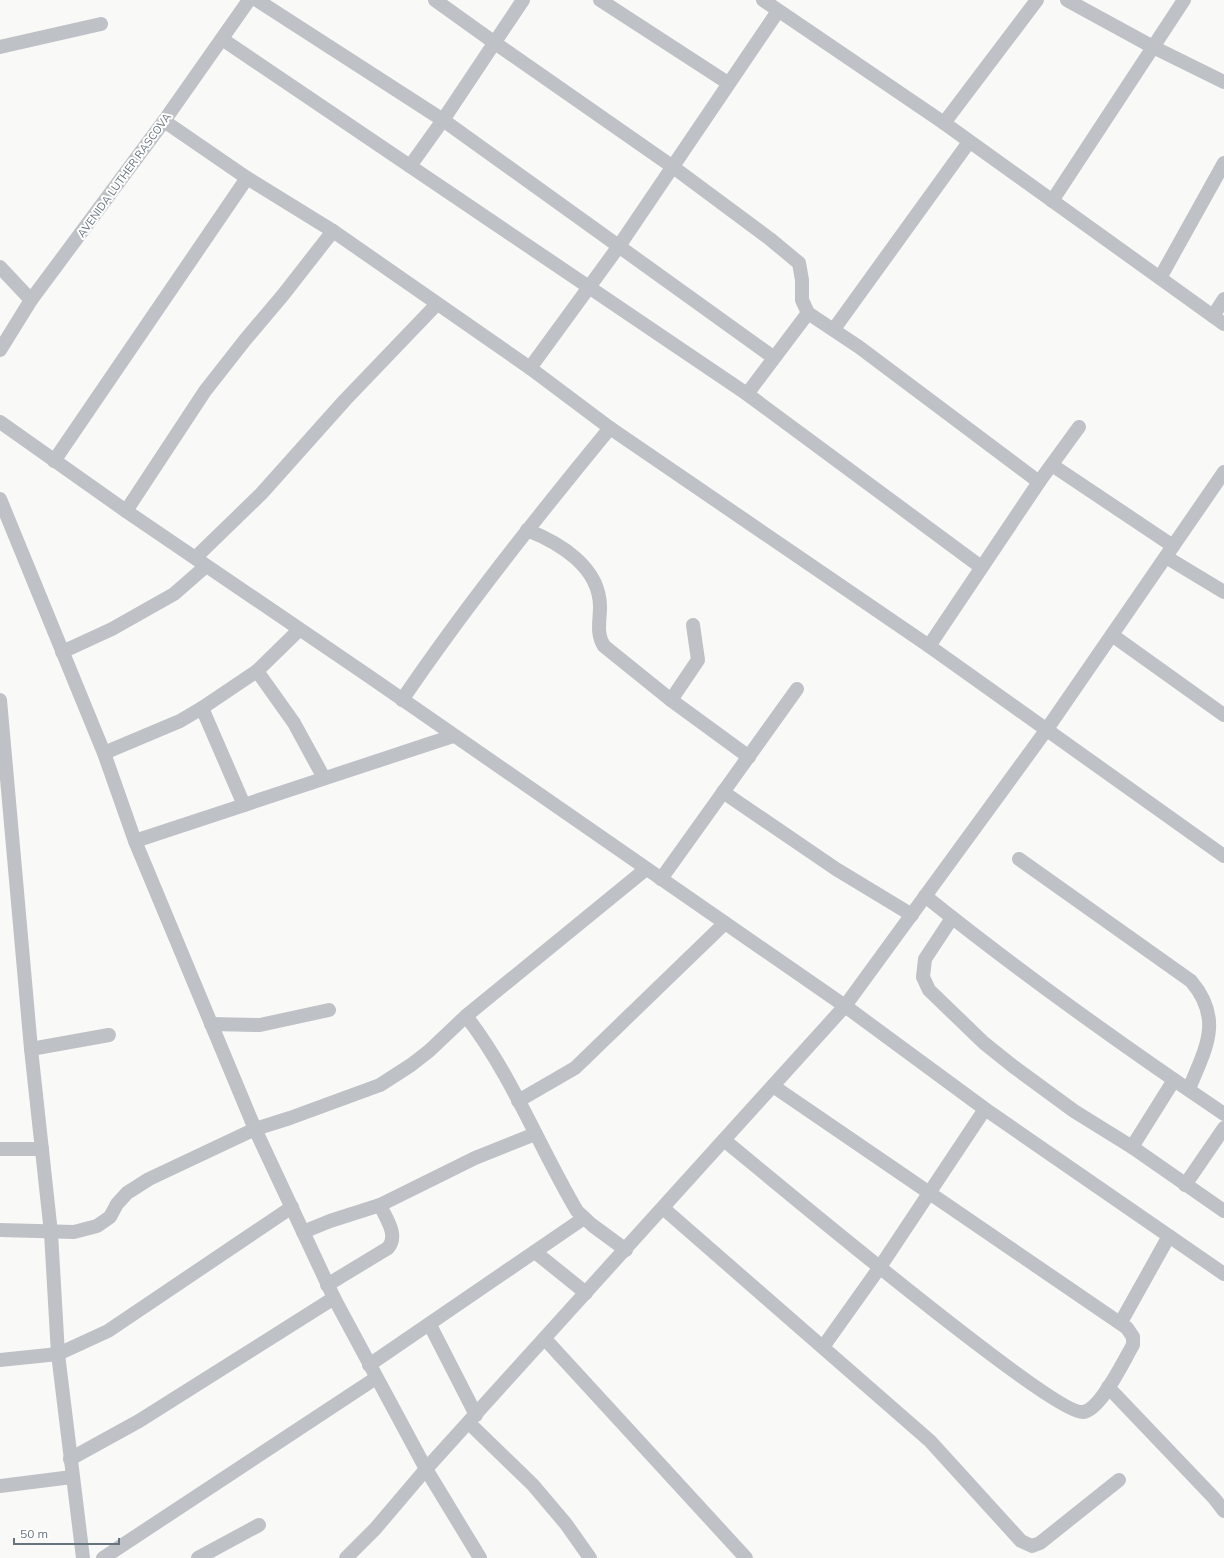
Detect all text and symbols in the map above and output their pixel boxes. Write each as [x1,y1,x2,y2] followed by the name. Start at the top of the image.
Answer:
[74,110,174,240] street label: AVENIDA LUTHER RASCOVA
[14,1520,119,1546] scale bar
[20,1526,48,1541] text: 50 m

